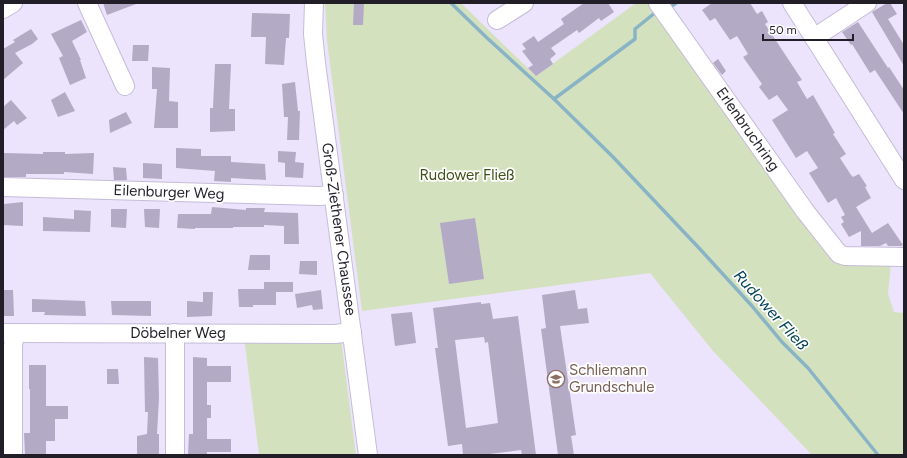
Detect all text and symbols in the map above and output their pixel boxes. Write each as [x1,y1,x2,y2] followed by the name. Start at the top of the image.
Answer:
[763,16,853,42] scale bar
[769,23,797,37] text: 50 m
[712,84,784,174] street label: Erlenbruchring
[318,141,360,317] street label: Groß-Ziethener Chaussee
[419,166,515,184] park label: Rudower Fließ
[113,181,225,203] street label: Eilenburger Weg
[730,266,812,354] water label: Rudower Fließ
[130,324,226,342] street label: Döbelner Weg
[569,361,654,396] place label: Schliemann Grundschule
[546,369,566,389] school or university icon: Schliemann Grundschule

